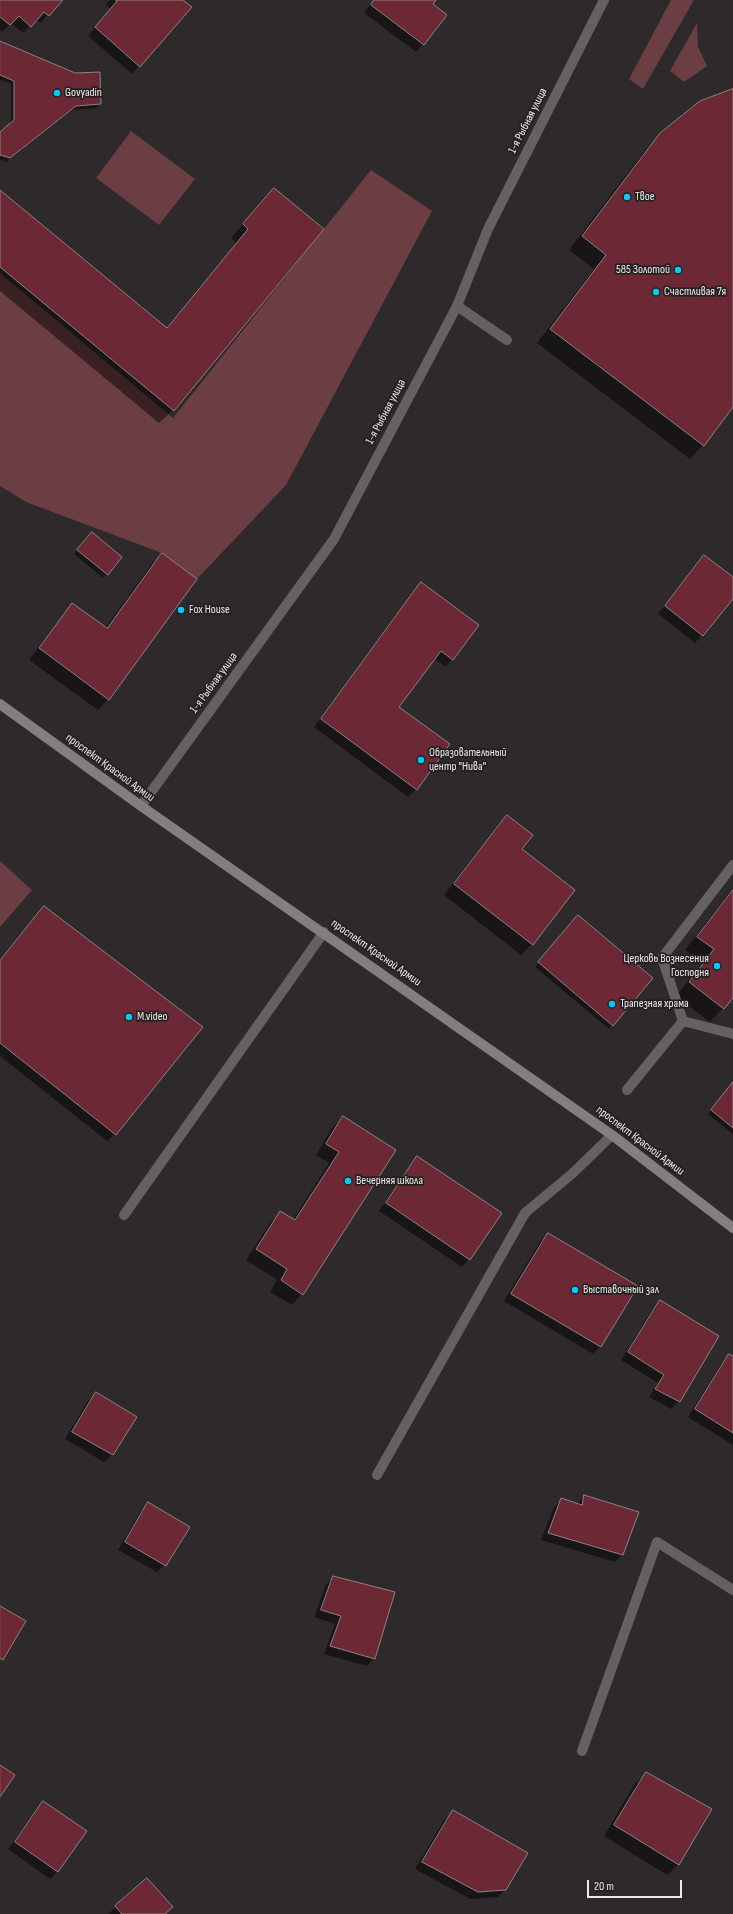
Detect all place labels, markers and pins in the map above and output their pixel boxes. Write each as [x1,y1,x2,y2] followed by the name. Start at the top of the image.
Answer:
[65,86,102,100] place label: Govyadin
[52,88,62,98] marker: Govyadin
[635,190,655,204] place label: Твое
[622,192,632,202] marker: Твое
[616,263,670,277] place label: 585 Золотой
[673,265,683,275] marker: 585 Золотой
[664,285,726,299] place label: Счастливая 7я
[651,287,661,297] marker: Счастливая 7я
[189,603,230,617] place label: Fox House
[176,605,186,615] marker: Fox House
[429,746,507,774] place label: Образовательный центр "Нива"
[416,755,426,765] marker: Образовательный центр "Нива"
[623,952,709,980] place label: Церковь Вознесения Господня
[712,961,722,971] marker: Церковь Вознесения Господня
[620,997,689,1011] place label: Трапезная храма
[607,999,617,1009] marker: Трапезная храма
[137,1010,167,1024] place label: M.video
[124,1012,134,1022] marker: M.video
[356,1174,423,1188] place label: Вечерняя школа
[343,1176,353,1186] marker: Вечерняя школа
[583,1283,659,1297] place label: Выставочный зал
[570,1285,580,1295] marker: Выставочный зал

